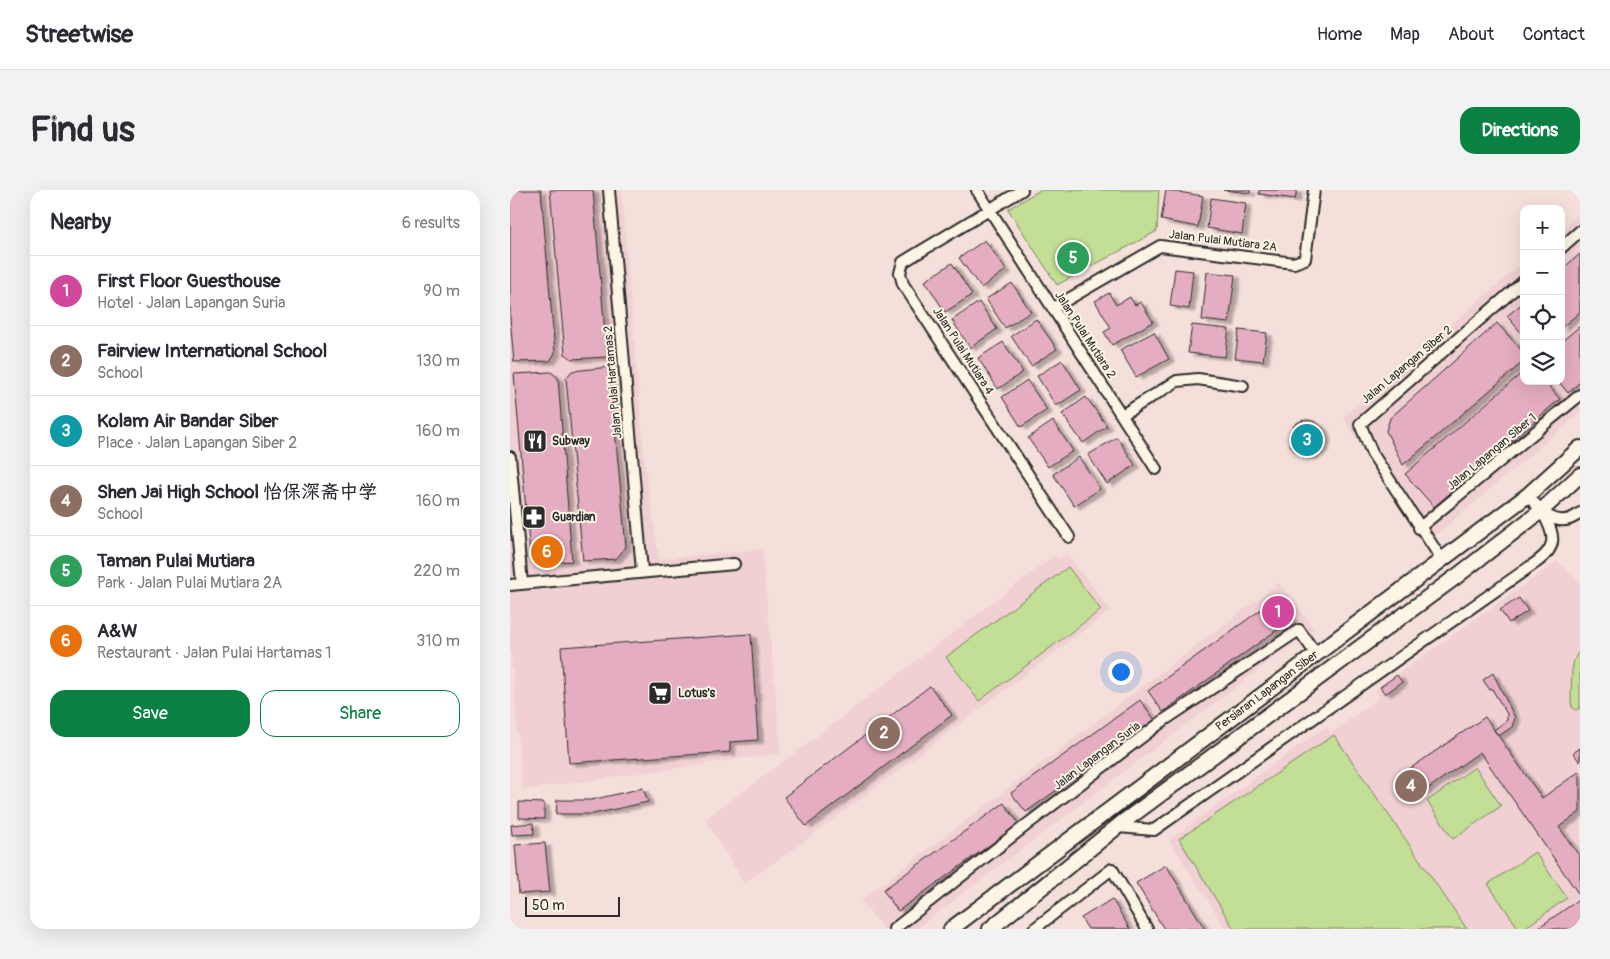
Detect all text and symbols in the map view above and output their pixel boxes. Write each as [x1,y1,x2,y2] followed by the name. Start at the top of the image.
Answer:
[25,20,133,49] text: Streetwise
[1317,23,1362,46] text: Home
[1390,23,1420,46] text: Map
[1448,23,1494,46] text: About
[1522,23,1585,46] text: Contact
[1460,107,1580,154] button: Directions
[30,108,135,152] text: Find us
[1520,205,1565,385] map controls
[1520,205,1565,250] button: +
[50,209,111,236] text: Nearby
[402,213,460,233] text: 6 results
[1168,227,1278,255] street label: Jalan Pulai Mutiara 2A
[1057,239,1089,277] pin: 5
[1520,250,1565,295] button: −
[97,269,280,293] text: First Floor Guesthouse
[63,281,69,301] text: 1
[423,281,460,301] text: 90 m
[1051,289,1119,382] street label: Jalan Pulai Mutiara 2
[97,293,285,313] text: Hotel · Jalan Lapangan Suria
[1520,295,1565,340] button: locate
[929,304,997,398] street label: Jalan Pulai Mutiara 4
[1359,322,1456,407] street label: Jalan Lapangan Siber 2
[601,325,625,439] street label: Jalan Pulai Hartamas 2
[97,339,327,363] text: Fairview International School
[1520,340,1565,385] button: layers
[62,351,70,371] text: 2
[416,351,460,371] text: 130 m
[97,363,143,383] text: School
[97,409,278,433] text: Kolam Air Bandar Siber
[1444,410,1540,494] street label: Jalan Lapangan Siber 1
[62,421,70,441] text: 3
[416,421,460,441] text: 160 m
[1291,421,1323,459] pin: 3
[522,428,548,454] restaurant icon: Subway
[97,433,297,453] text: Place · Jalan Lapangan Siber 2
[552,434,591,449] place label: Subway
[97,480,377,504] text: Shen Jai High School 怡保深斋中学
[61,491,71,511] text: 4
[416,491,460,511] text: 160 m
[97,504,143,524] text: School
[521,504,547,530] pharmacy icon: Guardian
[552,510,596,525] place label: Guardian
[531,533,563,571] pin: 6
[97,549,255,573] text: Taman Pulai Mutiara
[62,561,70,581] text: 5
[414,561,460,581] text: 220 m
[97,573,282,593] text: Park · Jalan Pulai Mutiara 2A
[1262,593,1294,631] pin: 1
[97,619,137,643] text: A&W
[61,631,71,651] text: 6
[416,631,460,651] text: 310 m
[97,643,332,663] text: Restaurant · Jalan Pulai Hartamas 1
[1213,647,1322,735] street label: Persiaran Lapangan Siber
[1108,659,1134,685] your location
[647,680,673,706] supermarket icon: Lotus's
[678,686,716,701] place label: Lotus's
[50,690,250,737] button: Save
[260,690,460,737] button: Share
[868,714,900,752] pin: 2
[1051,718,1144,793] street label: Jalan Lapangan Suria
[1395,767,1427,805] pin: 4
[525,894,620,917] scale bar
[532,897,565,914] text: 50 m

